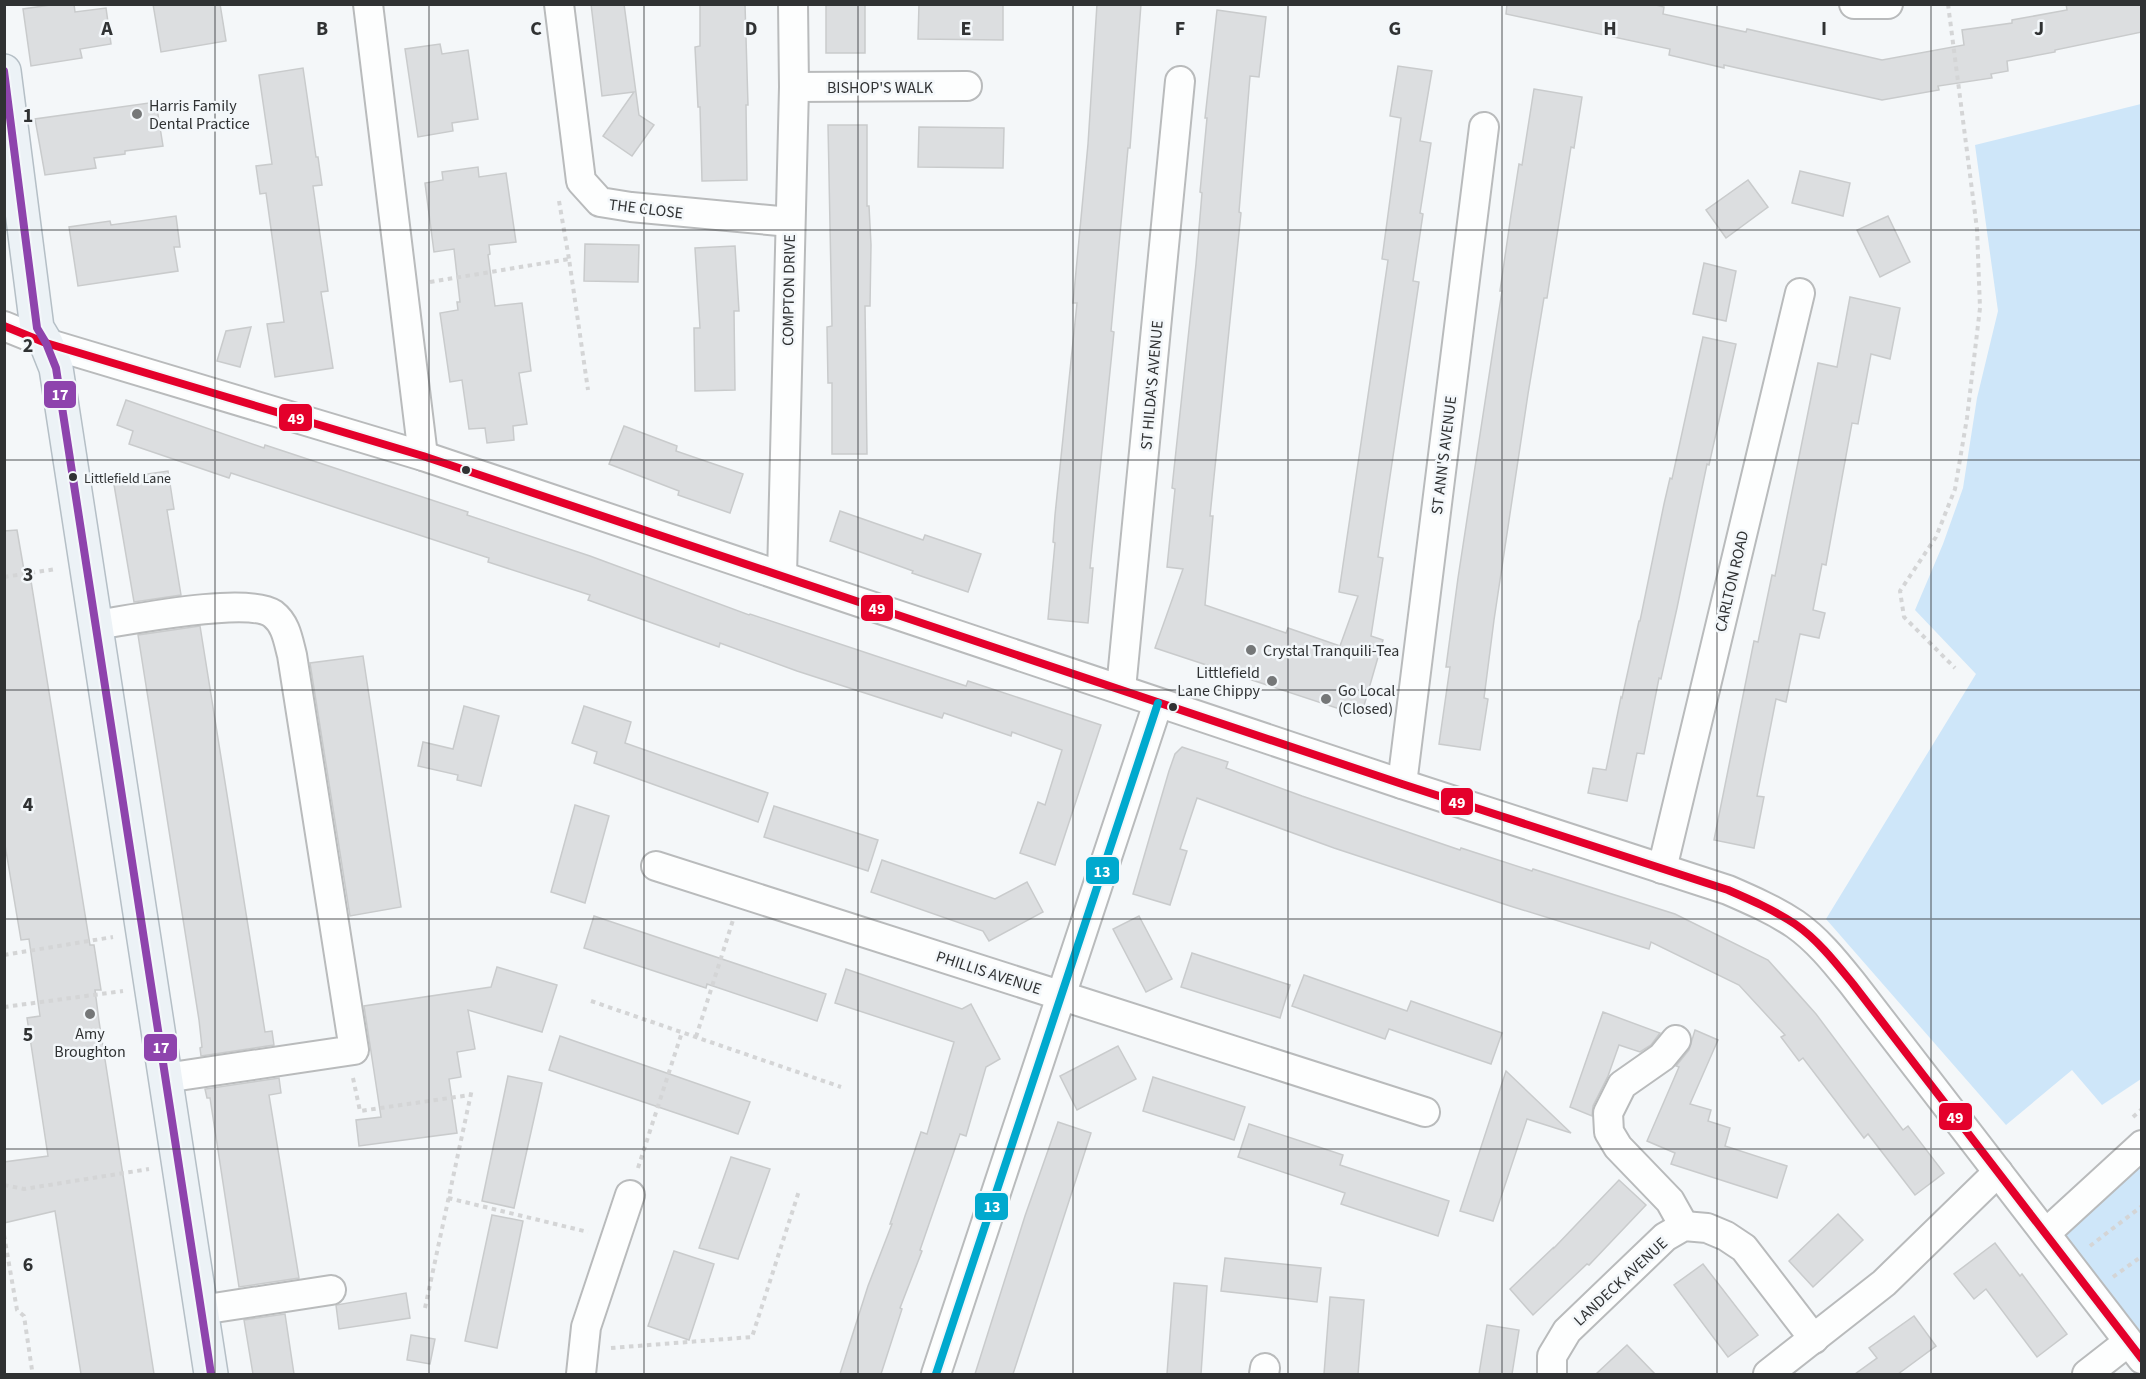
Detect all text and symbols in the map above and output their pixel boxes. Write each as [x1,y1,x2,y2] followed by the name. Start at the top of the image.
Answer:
[100,15,113,43] text: A
[316,15,328,43] text: B
[530,15,542,43] text: C
[745,15,757,43] text: D
[961,15,971,43] text: E
[1175,15,1185,43] text: F
[1389,15,1401,43] text: G
[1603,15,1617,43] text: H
[1821,15,1827,43] text: I
[2034,15,2044,43] text: J
[827,77,934,99] street label: BISHOP'S WALK
[149,95,250,135] place label: Harris Family Dental Practice
[23,102,33,130] text: 1
[130,107,144,121] marker: Harris Family Dental Practice
[607,194,684,224] street label: THE CLOSE
[777,234,801,346] street label: COMPTON DRIVE
[1135,320,1169,451] street label: ST HILDA'S AVENUE
[23,332,33,360] text: 2
[43,380,77,409] line badge: 17
[52,384,68,406] text: 17
[1426,395,1462,516] street label: ST ANN'S AVENUE
[278,403,313,432] line badge: 49
[288,408,304,430] text: 49
[460,464,472,476] unlabelled marker
[84,469,171,489] place label: Littlefield Lane
[67,471,79,483] marker: Littlefield Lane
[1710,528,1754,634] street label: CARLTON ROAD
[23,561,33,589] text: 3
[860,594,894,622] line badge: 49
[869,598,885,620] text: 49
[1263,640,1399,662] place label: Crystal Tranquili-Tea
[1244,643,1258,657] marker: Crystal Tranquili-Tea
[1177,662,1261,702] place label: Littlefield Lane Chippy
[1265,674,1279,688] marker: Littlefield Lane Chippy
[1338,680,1395,720] place label: Go Local (Closed)
[1319,692,1333,706] marker: Go Local (Closed)
[1167,701,1179,713] unlabelled marker
[1440,787,1474,816] line badge: 49
[23,791,34,819] text: 4
[1449,792,1465,814] text: 49
[1085,856,1120,885] line badge: 13
[1094,861,1110,883] text: 13
[933,946,1044,1000] street label: PHILLIS AVENUE
[83,1007,97,1021] marker: Amy Broughton
[23,1021,33,1049] text: 5
[54,1023,126,1063] place label: Amy Broughton
[143,1033,178,1062] line badge: 17
[153,1037,169,1059] text: 17
[1938,1102,1973,1131] line badge: 49
[1947,1107,1963,1129] text: 49
[974,1192,1009,1221] line badge: 13
[984,1196,1000,1218] text: 13
[1569,1232,1672,1331] street label: LANDECK AVENUE
[23,1251,33,1279] text: 6

